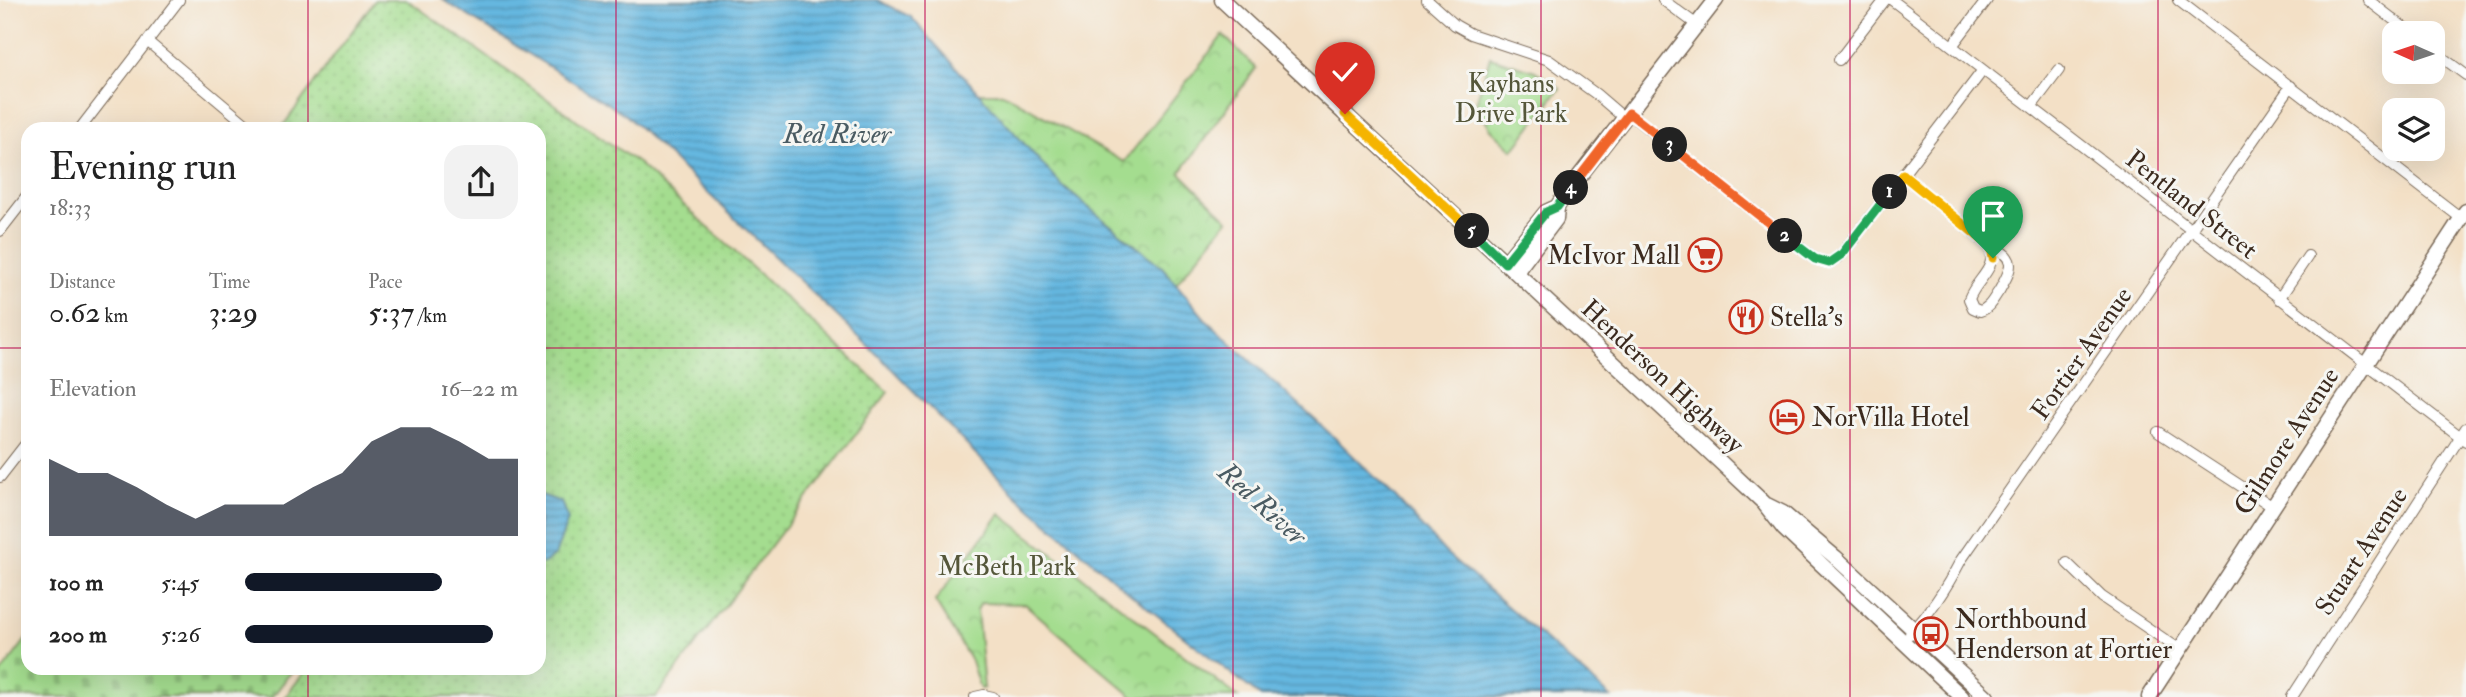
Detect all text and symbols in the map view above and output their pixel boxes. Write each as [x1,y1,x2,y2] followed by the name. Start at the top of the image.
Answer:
[2382,21,2445,84] north arrow
[2382,21,2445,161] map controls
[1315,42,1375,114] pin
[1326,53,1364,91] icon: check
[1455,68,1568,130] park label: Kayhans Drive Park
[2382,98,2445,161] button: layers
[782,117,892,152] water label: Red River
[1652,128,1688,162] pin: 3
[1666,132,1673,156] text: 3
[49,143,237,191] text: Evening run
[2119,143,2264,266] street label: Pentland Street
[444,145,518,219] button: share
[1554,170,1588,206] pin: 4
[1872,174,1908,210] pin: 1
[1565,175,1576,199] text: 4
[1886,179,1893,203] text: 1
[1963,186,2023,258] pin
[49,193,91,222] text: 18:33
[1974,197,2012,235] icon: arrive
[1454,214,1490,248] pin: 5
[1467,218,1476,242] text: 5
[1768,218,1802,254] pin: 2
[1780,223,1789,247] text: 2
[1686,236,1724,274] supermarket icon: McIvor Mall
[1547,240,1680,272] place label: McIvor Mall
[49,270,115,294] text: Distance
[209,270,250,294] text: Time
[368,270,402,294] text: Pace
[2024,281,2139,426] street label: Fortier Avenue
[1574,293,1751,461] street label: Henderson Highway
[49,294,101,331] text: 0.62
[209,294,258,331] text: 3:29
[368,294,414,331] text: 5:37
[1727,298,1765,336] restaurant icon: Stella's
[1770,302,1843,334] place label: Stella's
[101,304,128,328] text: km
[414,304,447,328] text: /km
[2227,362,2346,521] street label: Gilmore Avenue
[49,374,137,403] text: Elevation
[441,374,518,403] text: 16–22 m
[1768,398,1806,436] hotel icon: NorVilla Hotel
[1812,402,1970,434] place label: NorVilla Hotel
[1210,454,1315,554] water label: Red River
[2309,482,2415,621] street label: Stuart Avenue
[938,551,1076,583] park label: McBeth Park
[49,568,103,597] text: 100 m
[161,568,199,597] text: 5:45
[1955,604,2172,666] place label: Northbound Henderson at Fortier
[1912,615,1950,653] bus stop icon: Northbound Henderson at Fortier
[49,620,107,649] text: 200 m
[161,620,200,649] text: 5:26

